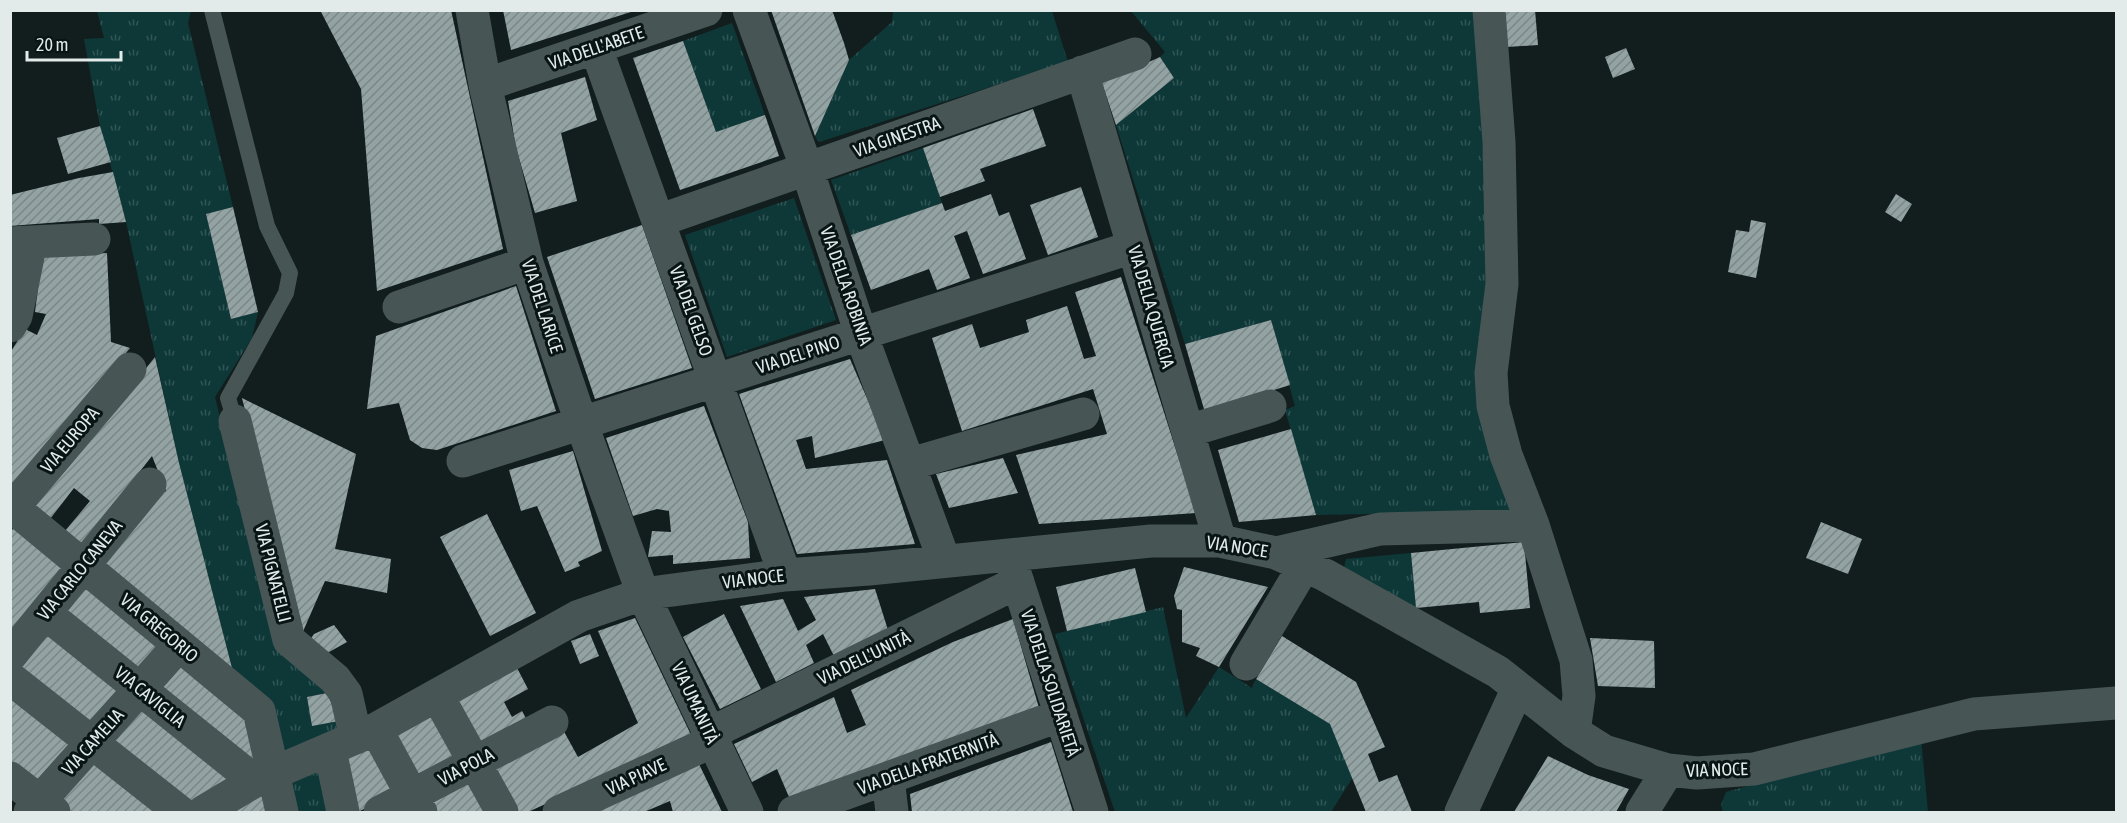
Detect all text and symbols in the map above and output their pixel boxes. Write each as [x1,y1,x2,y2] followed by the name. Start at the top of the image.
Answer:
[546,21,646,74] street label: VIA DELL'ABETE
[27,24,122,62] scale bar
[36,34,68,55] text: 20 m
[851,112,943,161] street label: VIA GINESTRA
[816,224,877,348] street label: VIA DELLA ROBINIA
[1124,243,1179,371] street label: VIA DELLA QUERCIA
[517,256,568,356] street label: VIA DEL LARICE
[666,263,717,359] street label: VIA DEL GELSO
[754,331,842,378] street label: VIA DEL PINO
[36,402,103,477] street label: VIA EUROPA
[33,515,126,624] street label: VIA CARLO CANEVA
[251,522,296,624] street label: VIA PIGNATELLI
[1205,531,1269,562] street label: VIA NOCE
[721,564,785,593] street label: VIA NOCE
[116,589,202,666] street label: VIA GREGORIO
[1017,607,1084,759] street label: VIA DELLA SOLIDARIETÀ
[814,626,914,689] street label: VIA DELL'UNITÀ
[667,659,724,747] street label: VIA UMANITÀ
[111,662,190,731] street label: VIA CAVIGLIA
[57,704,128,779] street label: VIA CAMELIA
[855,728,1001,799] street label: VIA DELLA FRATERNITÀ
[434,743,497,790] street label: VIA POLA
[603,754,669,799] street label: VIA PIAVE
[1686,758,1748,781] street label: VIA NOCE

